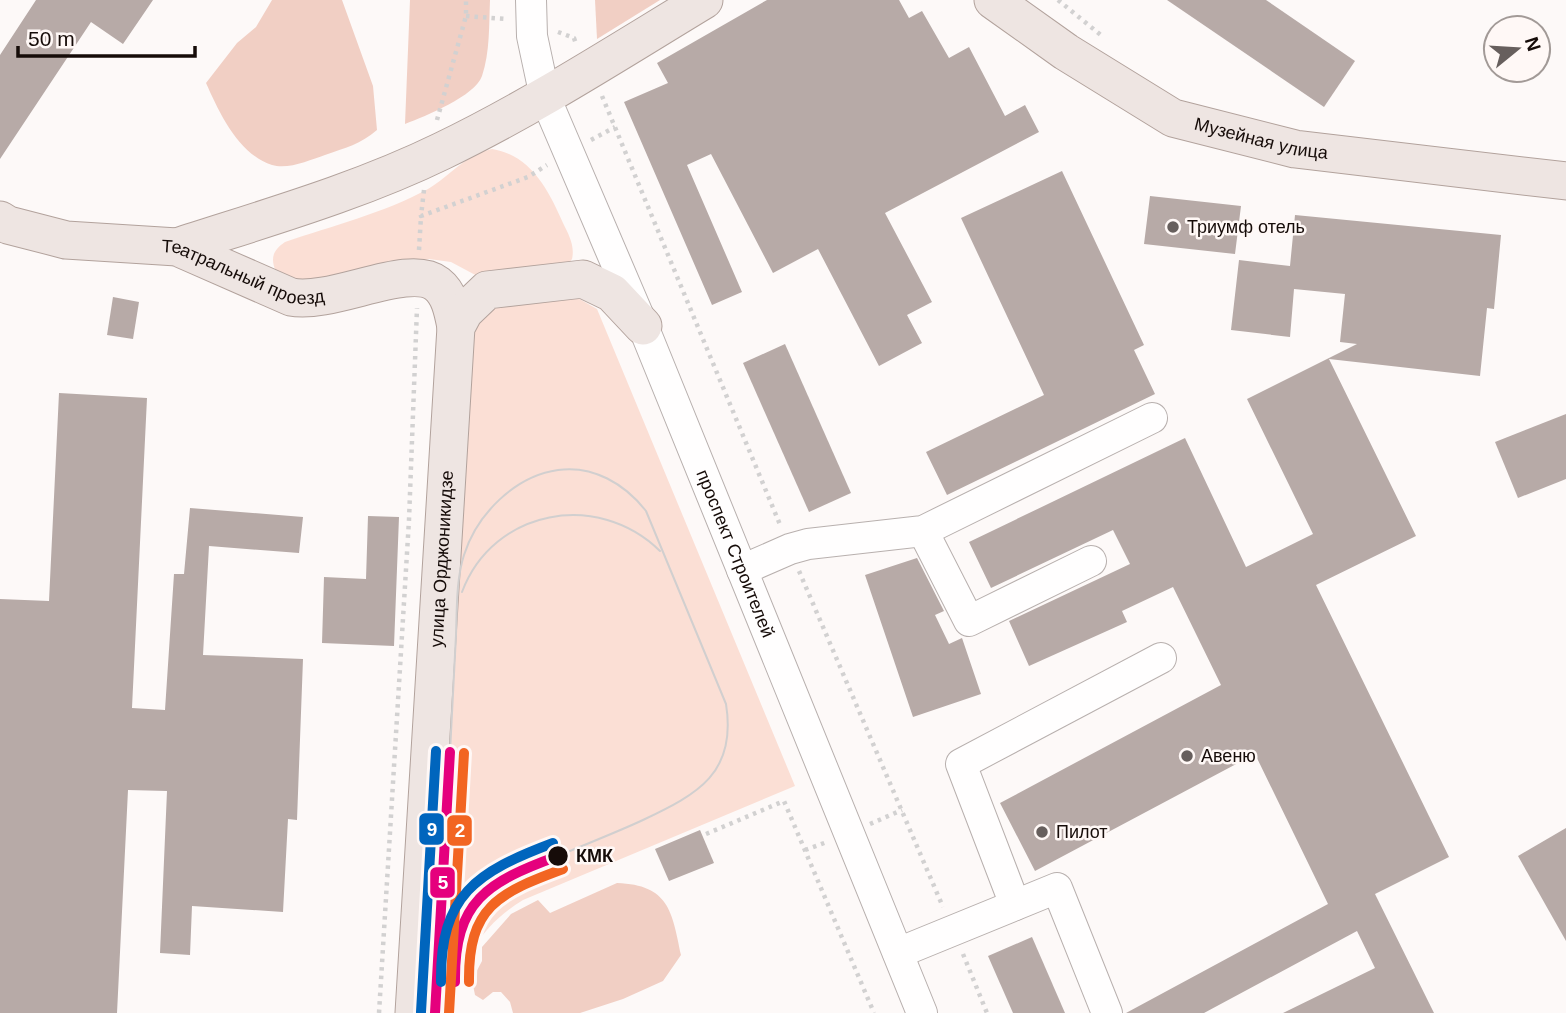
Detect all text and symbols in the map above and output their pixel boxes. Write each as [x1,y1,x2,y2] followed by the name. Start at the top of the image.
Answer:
[18,14,194,58] scale bar
[1482,14,1552,84] north arrow
[28,27,75,50] text: 50 m
[1521,34,1545,54] text: N
[1192,114,1330,163] street label: Музейная улица
[1187,217,1305,237] place label: Триумф отель
[1165,219,1181,235] marker: Триумф отель
[161,236,326,308] street label: Театральный проезд
[692,467,778,640] street label: проспект Строителей
[426,470,457,648] street label: улица Орджоникидзе
[1201,746,1256,766] place label: Авеню
[1179,748,1195,764] marker: Авеню
[418,812,445,846] line badge: 9
[446,814,473,847] line badge: 2
[427,819,437,840] text: 9
[455,820,465,841] text: 2
[1056,822,1108,842] place label: Пилот
[1034,824,1050,840] marker: Пилот
[546,844,570,868] marker: КМК
[576,846,614,866] place label: КМК
[429,866,456,899] line badge: 5
[438,872,449,893] text: 5

